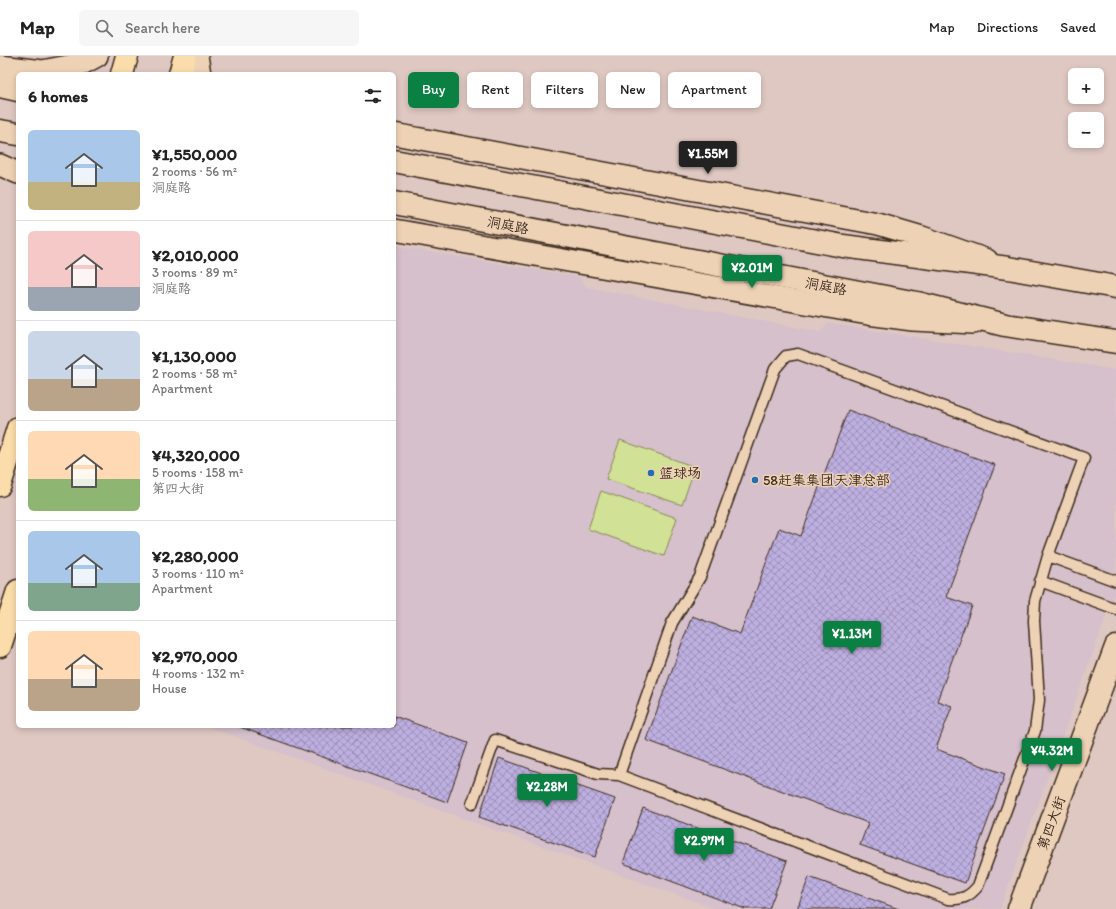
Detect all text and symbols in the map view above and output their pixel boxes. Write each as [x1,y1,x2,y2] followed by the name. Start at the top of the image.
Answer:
[79,10,359,46] search box
[20,16,55,39] text: Map
[93,17,115,39] icon: search
[125,19,200,37] text: Search here
[929,19,955,36] text: Map
[977,19,1038,36] text: Directions
[1060,19,1096,36] text: Saved
[1068,68,1104,148] map controls
[1068,68,1104,104] button: +
[408,72,459,108] chip: Buy
[467,72,523,108] chip: Rent
[531,72,598,108] chip: Filters
[606,72,660,108] chip: New
[668,72,761,108] chip: Apartment
[362,85,384,107] icon: filters
[28,86,88,106] text: 6 homes
[1068,112,1104,148] button: −
[675,141,741,175] pin: ¥1.55M
[152,144,237,164] text: ¥1,550,000
[60,146,108,194] icon: home
[688,146,728,161] text: ¥1.55M
[152,164,237,179] text: 2 rooms · 56 m²
[152,180,191,195] text: 洞庭路
[486,213,530,238] street label: 洞庭路
[152,245,239,265] text: ¥2,010,000
[60,247,108,295] icon: home
[719,255,785,289] pin: ¥2.01M
[731,260,773,275] text: ¥2.01M
[152,265,238,280] text: 3 rooms · 89 m²
[804,274,848,299] street label: 洞庭路
[152,281,191,296] text: 洞庭路
[152,346,237,366] text: ¥1,130,000
[60,347,108,395] icon: home
[152,366,237,381] text: 2 rooms · 58 m²
[152,381,213,396] text: Apartment
[152,445,240,465] text: ¥4,320,000
[60,447,108,495] icon: home
[152,465,243,480] text: 5 rooms · 158 m²
[659,465,701,482] place label: 篮球场
[646,468,656,478] marker: 篮球场
[763,472,890,489] place label: 58赶集集团天津总部
[750,475,760,485] marker: 58赶集集团天津总部
[152,481,204,496] text: 第四大街
[152,546,239,566] text: ¥2,280,000
[60,547,108,595] icon: home
[152,566,244,581] text: 3 rooms · 110 m²
[152,581,213,596] text: Apartment
[819,621,885,655] pin: ¥1.13M
[832,626,872,641] text: ¥1.13M
[152,646,238,666] text: ¥2,970,000
[60,647,108,695] icon: home
[152,666,244,681] text: 4 rooms · 132 m²
[152,681,187,696] text: House
[1019,738,1085,772] pin: ¥4.32M
[1031,743,1073,758] text: ¥4.32M
[514,774,580,808] pin: ¥2.28M
[526,779,568,794] text: ¥2.28M
[1034,794,1069,852] street label: 第四大街
[671,828,737,862] pin: ¥2.97M
[684,833,724,848] text: ¥2.97M

